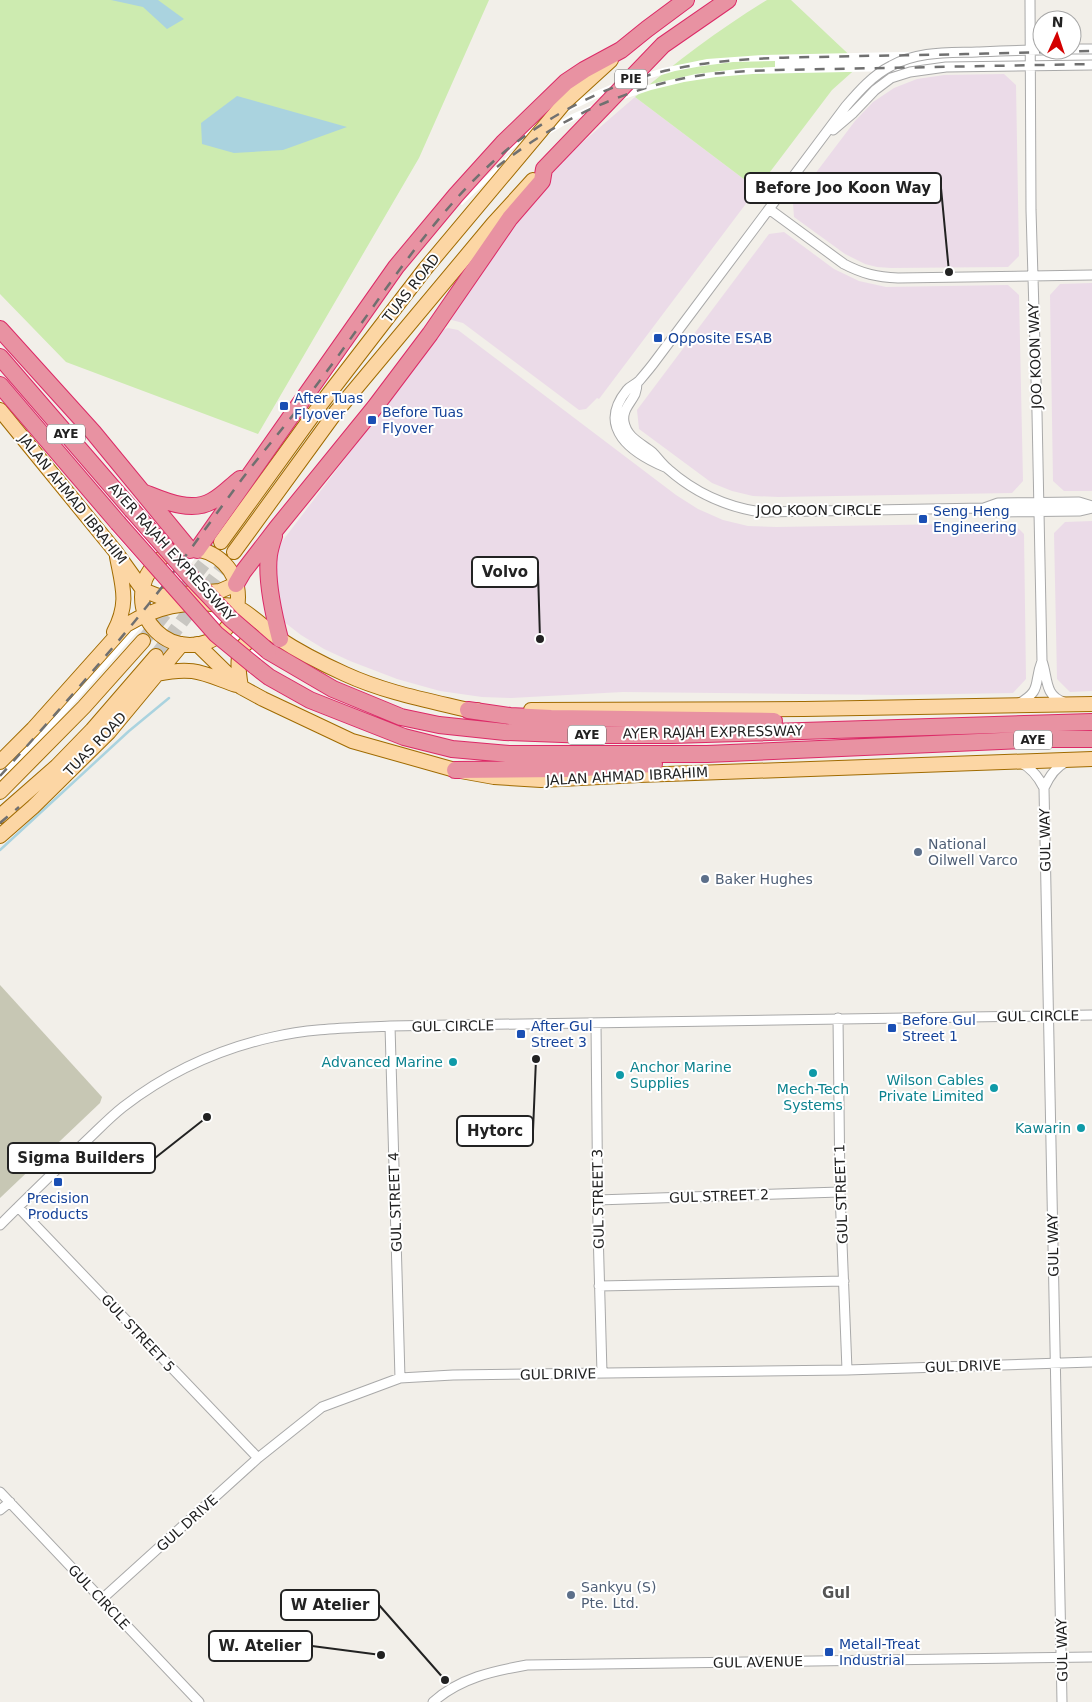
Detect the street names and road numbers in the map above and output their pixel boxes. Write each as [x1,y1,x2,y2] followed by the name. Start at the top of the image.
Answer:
[615,70,647,88] road number: PIE
[379,251,443,326] street label: TUAS ROAD
[1025,302,1045,410] street label: JOO KOON WAY
[47,424,85,444] road number: AYE
[15,430,130,567] street label: JALAN AHMAD IBRAHIM
[106,480,239,625] street label: AYER RAJAH EXPRESSWAY
[755,502,882,518] street label: JOO KOON CIRCLE
[60,709,129,780] street label: TUAS ROAD
[623,722,804,742] street label: AYER RAJAH EXPRESSWAY
[568,726,606,744] road number: AYE
[1014,730,1052,750] road number: AYE
[545,764,708,788] street label: JALAN AHMAD IBRAHIM
[1036,808,1054,872] street label: GUL WAY
[997,1007,1079,1025] street label: GUL CIRCLE
[412,1017,494,1035] street label: GUL CIRCLE
[831,1144,851,1244] street label: GUL STREET 1
[589,1149,607,1249] street label: GUL STREET 3
[385,1152,405,1252] street label: GUL STREET 4
[669,1186,769,1206] street label: GUL STREET 2
[1044,1213,1062,1277] street label: GUL WAY
[98,1291,178,1375] street label: GUL STREET 5
[925,1357,1001,1375] street label: GUL DRIVE
[520,1365,596,1383] street label: GUL DRIVE
[153,1491,221,1555] street label: GUL DRIVE
[65,1561,133,1633] street label: GUL CIRCLE
[1053,1618,1071,1682] street label: GUL WAY
[713,1653,803,1671] street label: GUL AVENUE

